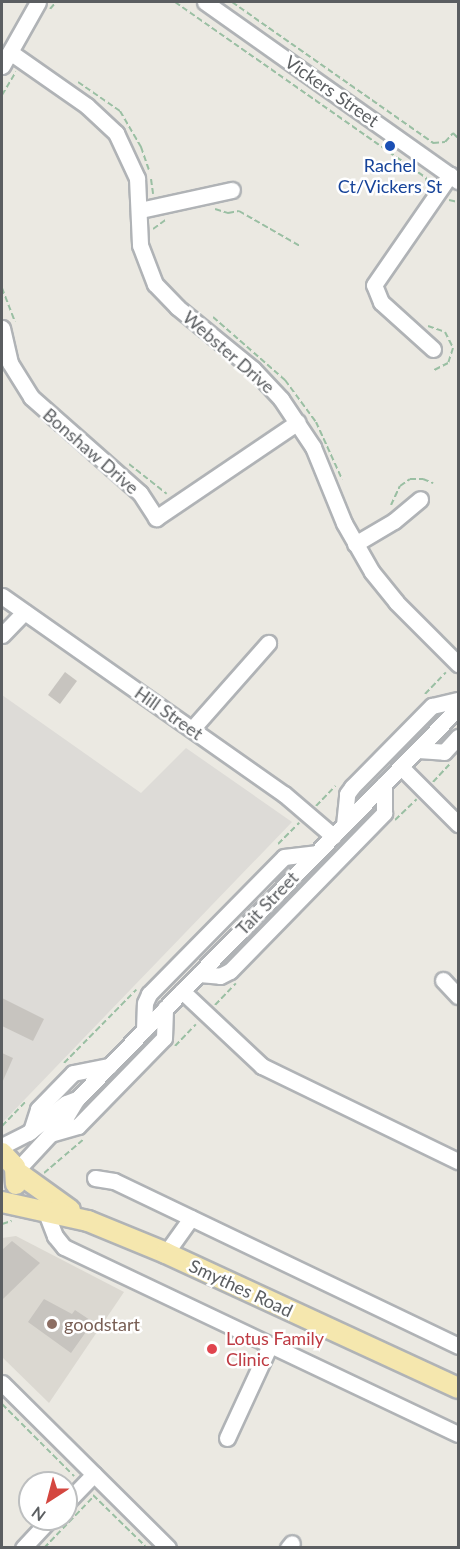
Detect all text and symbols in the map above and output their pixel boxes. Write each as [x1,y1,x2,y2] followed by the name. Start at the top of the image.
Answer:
[281,51,383,131] street label: Vickers Street
[383,139,397,153] marker: Rachel Ct/Vickers St
[338,155,442,198] place label: Rachel Ct/Vickers St
[179,306,279,398] street label: Webster Drive
[39,403,143,499] street label: Bonshaw Drive
[131,682,207,744] street label: Hill Street
[231,867,303,939] street label: Tait Street
[186,1255,296,1321] street label: Smythes Road
[64,1313,140,1335] place label: goodstart
[45,1317,59,1331] marker: goodstart
[226,1328,324,1370] place label: Lotus Family Clinic
[203,1340,221,1358] marker: Lotus Family Clinic
[18,1471,78,1531] north arrow
[28,1503,49,1526] text: N

